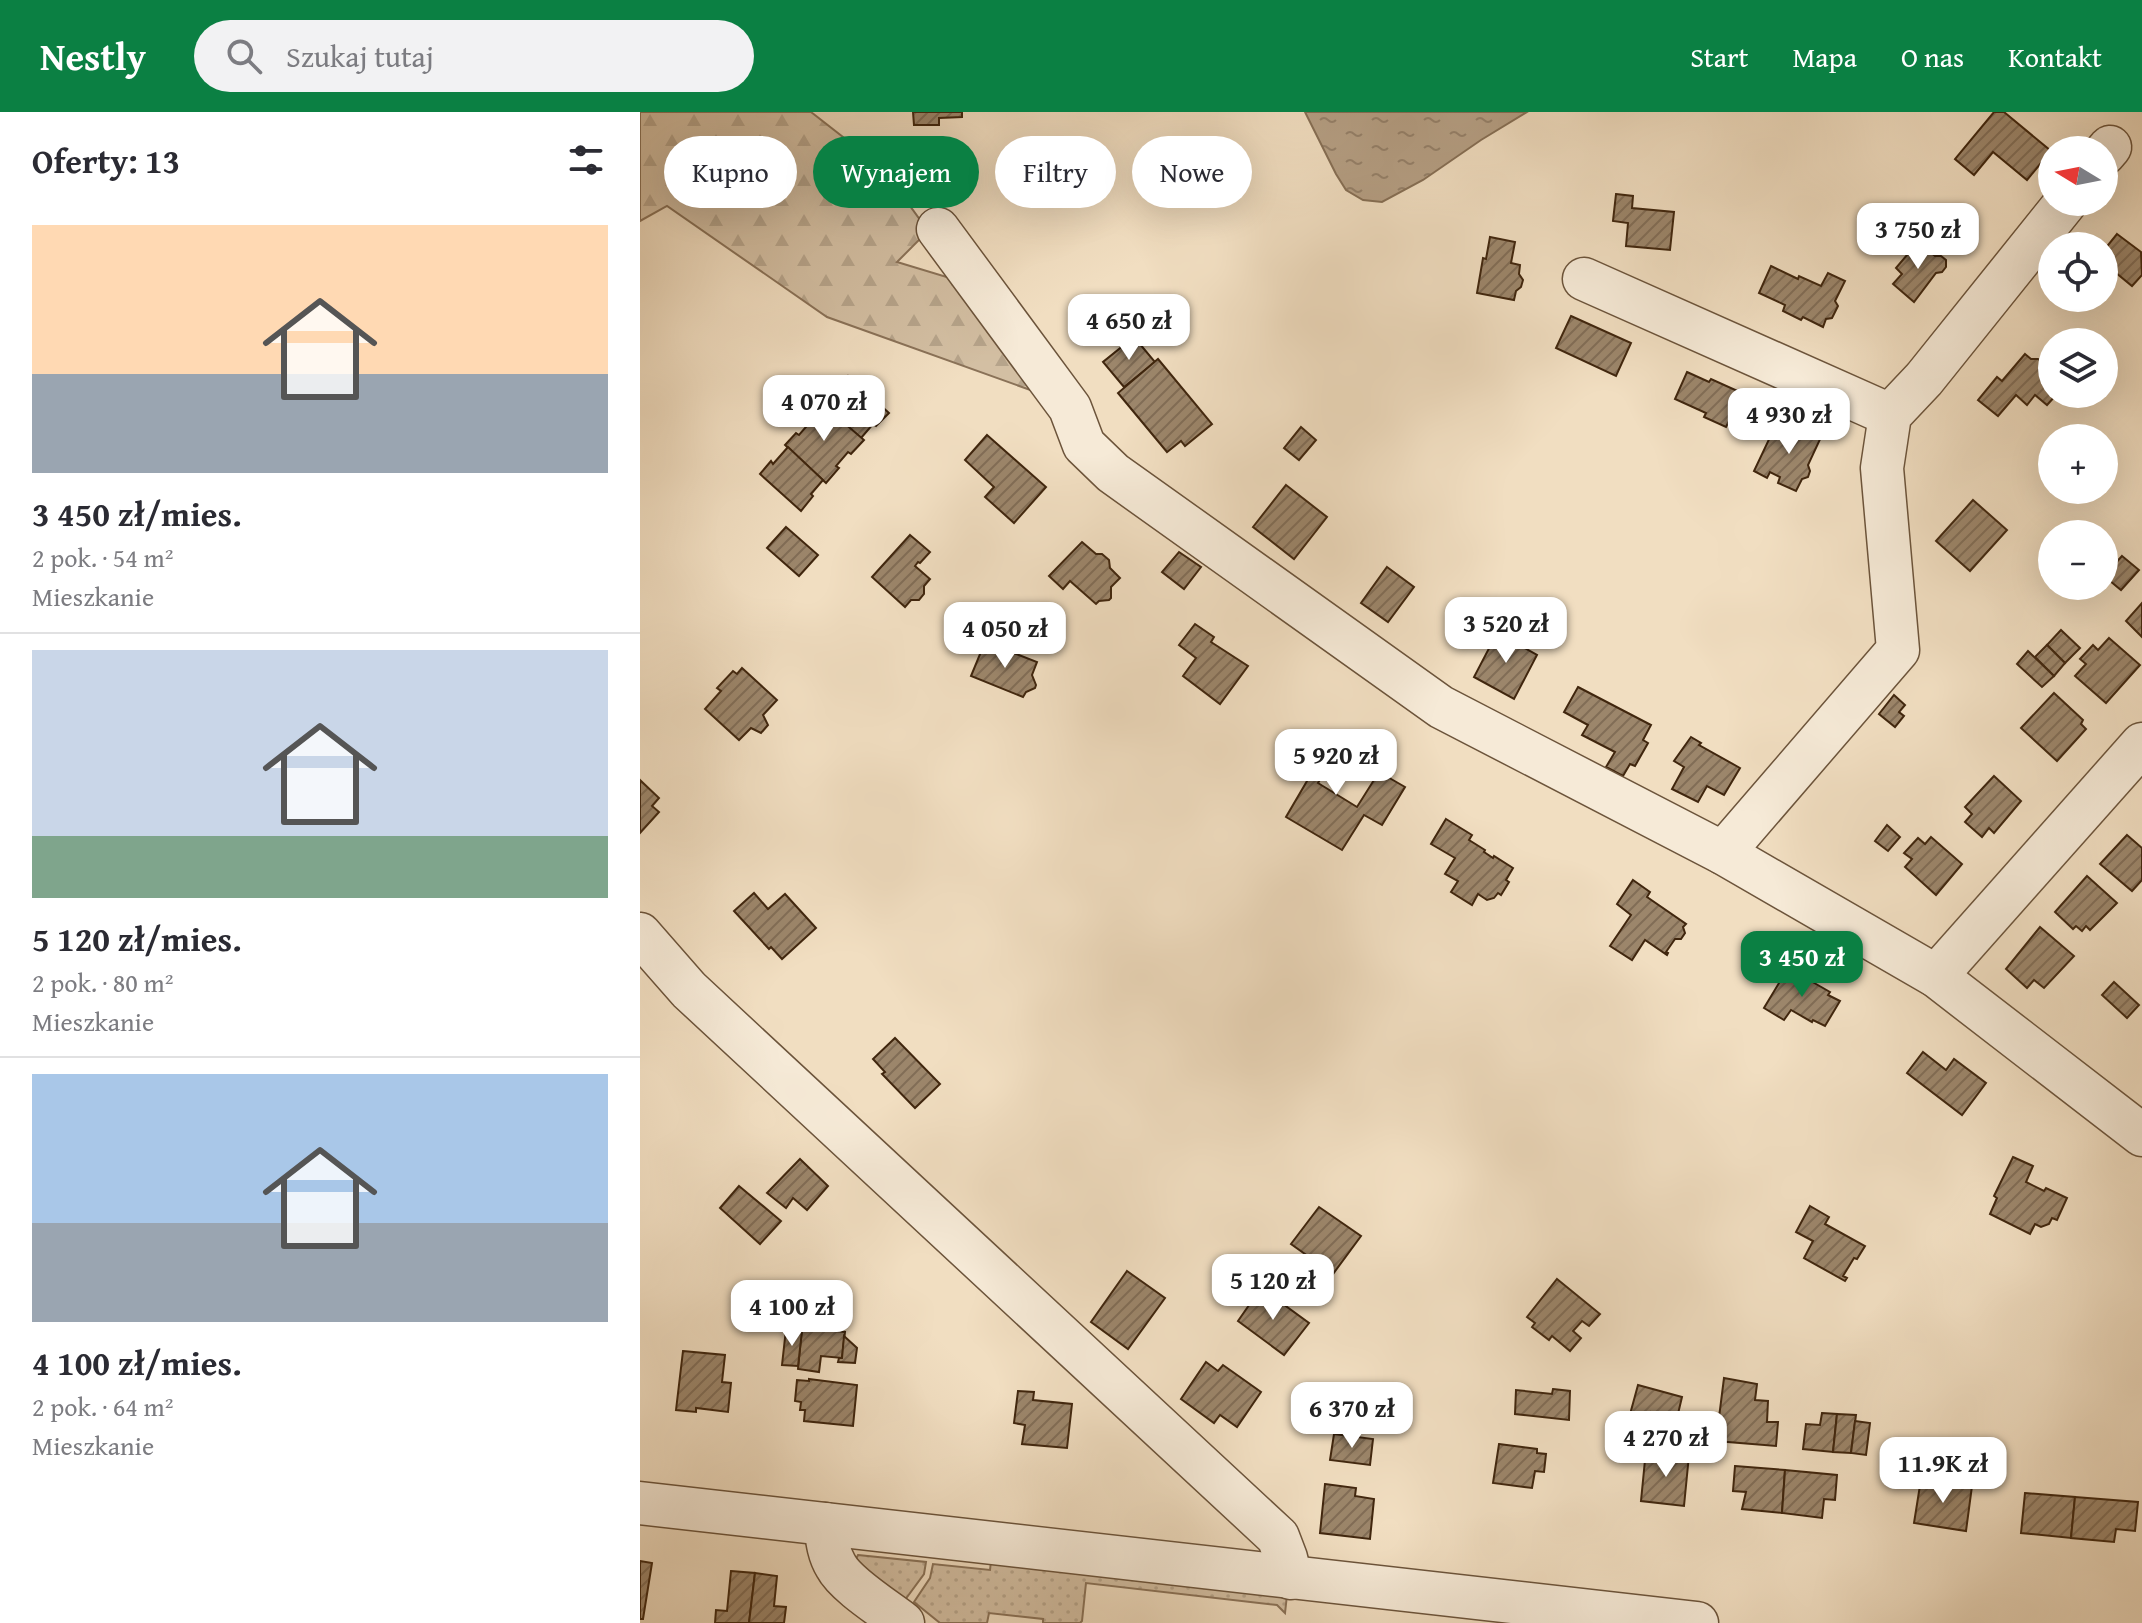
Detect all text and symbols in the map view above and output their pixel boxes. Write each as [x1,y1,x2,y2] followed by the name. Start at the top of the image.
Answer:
[194,20,754,92] search box
[40,28,146,84] text: Nestly
[222,34,266,78] icon: search
[286,34,434,78] text: Szukaj tutaj
[1690,36,1748,77] text: Start
[1792,36,1857,77] text: Mapa
[1901,36,1964,77] text: O nas
[2008,36,2102,77] text: Kontakt
[32,136,180,185] text: Oferty: 13
[664,136,797,208] chip: Kupno
[813,136,979,208] chip: Wynajem
[995,136,1116,208] chip: Filtry
[1132,136,1252,208] chip: Nowe
[2038,136,2118,216] north arrow
[2038,136,2118,600] map controls
[564,138,608,182] icon: filters
[1835,203,2001,271] pin: 3 750 zł
[1875,209,1961,248] text: 3 750 zł
[2038,232,2118,312] button: locate
[248,277,392,421] icon: home
[1046,294,1212,362] pin: 4 650 zł
[1086,300,1172,339] text: 4 650 zł
[2038,328,2118,408] button: layers
[741,375,907,443] pin: 4 070 zł
[781,381,867,420] text: 4 070 zł
[1706,388,1872,456] pin: 4 930 zł
[1746,394,1832,433] text: 4 930 zł
[2038,424,2118,504] button: +
[32,489,242,538] text: 3 450 zł/mies.
[2038,520,2118,600] button: −
[32,538,174,577] text: 2 pok. · 54 m²
[32,577,154,616] text: Mieszkanie
[1423,597,1589,665] pin: 3 520 zł
[922,602,1088,670] pin: 4 050 zł
[1463,603,1549,642] text: 3 520 zł
[962,608,1048,647] text: 4 050 zł
[248,702,392,846] icon: home
[1253,729,1419,797] pin: 5 920 zł
[1293,735,1379,774] text: 5 920 zł
[32,914,242,963] text: 5 120 zł/mies.
[1719,931,1885,999] pin: 3 450 zł
[1759,937,1845,976] text: 3 450 zł
[32,963,174,1002] text: 2 pok. · 80 m²
[32,1002,154,1041] text: Mieszkanie
[248,1126,392,1270] icon: home
[1190,1254,1356,1322] pin: 5 120 zł
[1230,1260,1316,1299] text: 5 120 zł
[709,1280,875,1348] pin: 4 100 zł
[749,1286,835,1325] text: 4 100 zł
[32,1338,242,1387] text: 4 100 zł/mies.
[1269,1382,1435,1450] pin: 6 370 zł
[32,1387,174,1426] text: 2 pok. · 64 m²
[1309,1388,1395,1427] text: 6 370 zł
[1583,1411,1749,1479] pin: 4 270 zł
[1623,1417,1709,1456] text: 4 270 zł
[32,1426,154,1465] text: Mieszkanie
[1860,1437,2026,1505] pin: 11.9K zł
[1898,1443,1988,1482] text: 11.9K zł

